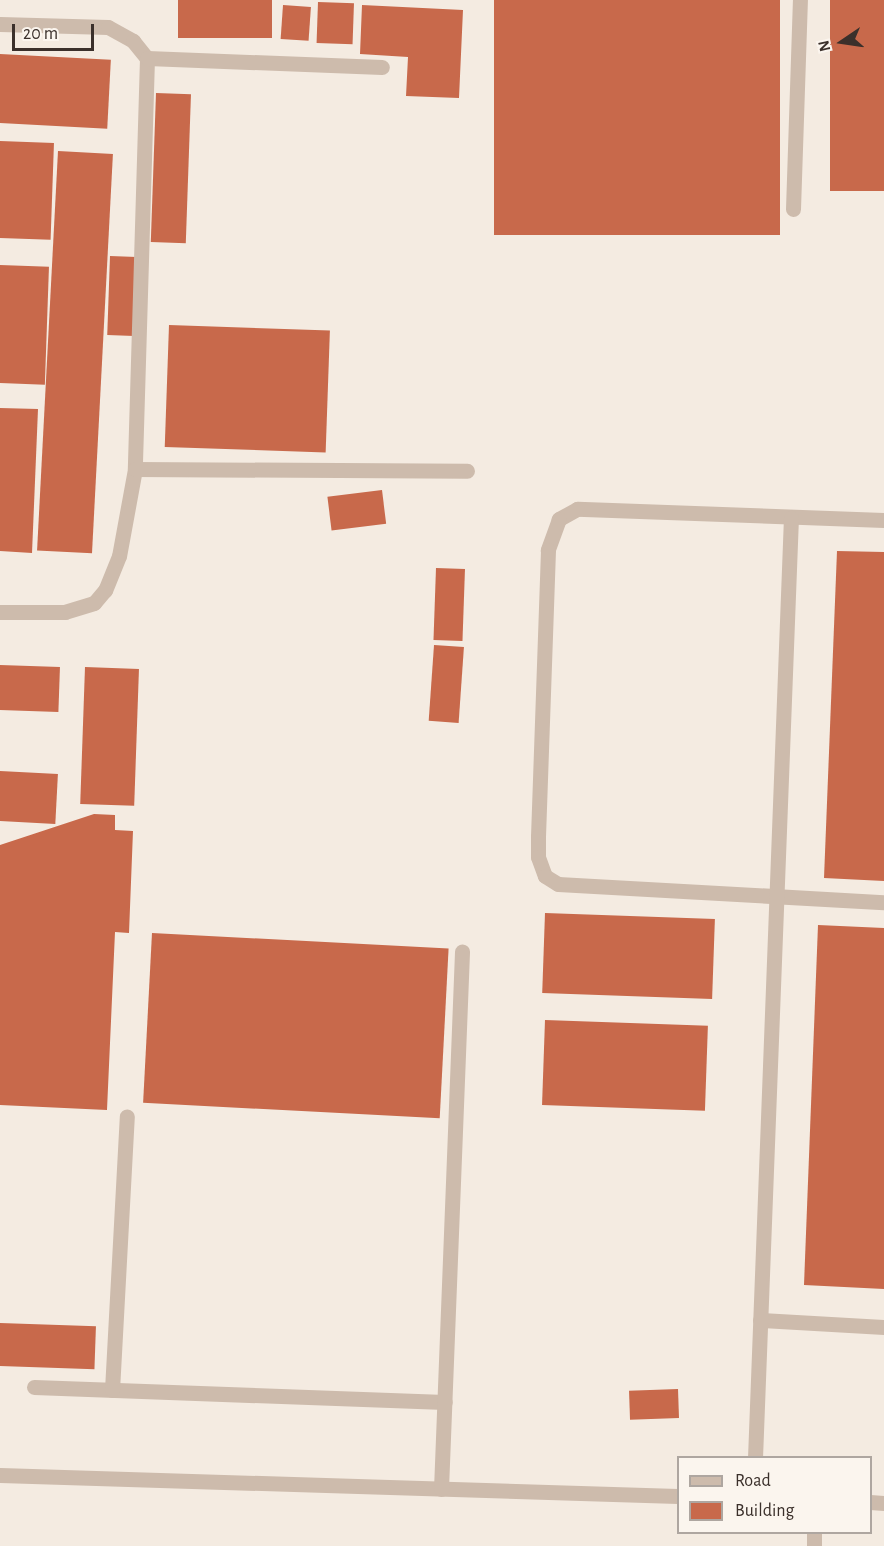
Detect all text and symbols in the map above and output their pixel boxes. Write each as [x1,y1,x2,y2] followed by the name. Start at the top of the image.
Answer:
[15,12,98,50] scale bar
[812,12,872,72] north arrow
[23,25,58,43] text: 20 m
[815,39,834,53] text: N
[677,1456,872,1534] legend
[735,1472,771,1490] text: Road
[735,1502,794,1520] text: Building

